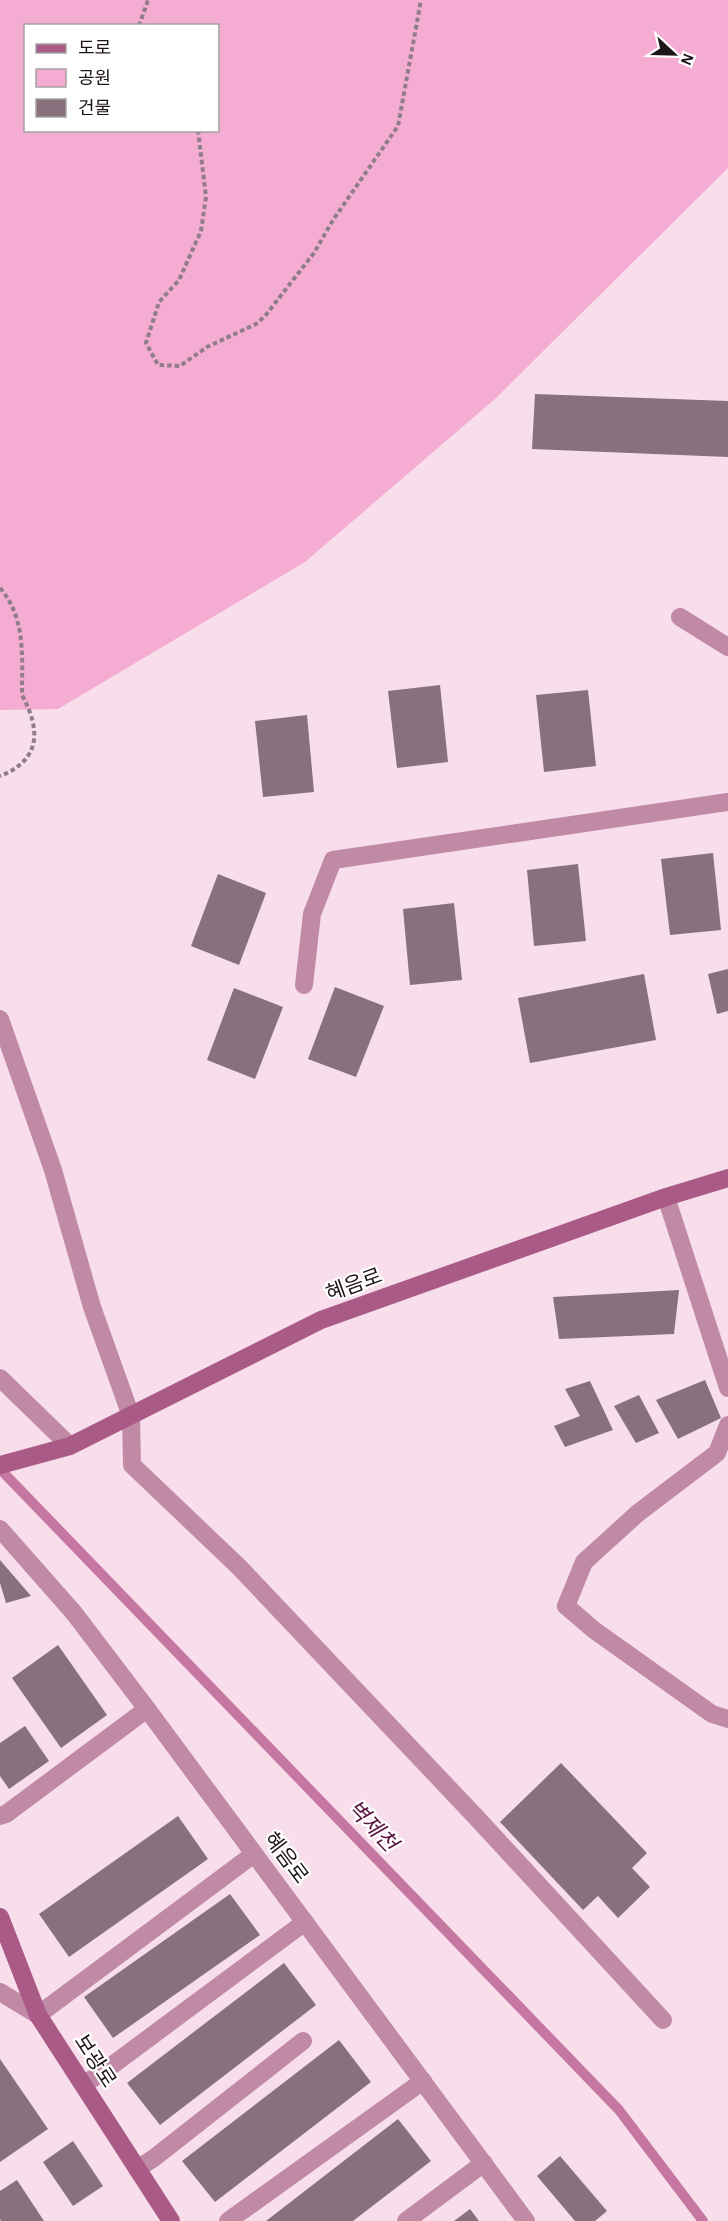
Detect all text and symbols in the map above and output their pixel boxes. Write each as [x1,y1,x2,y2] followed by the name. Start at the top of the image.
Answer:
[24,24,219,132] legend
[644,24,704,84] north arrow
[78,40,111,58] text: 도로
[677,51,696,67] text: N
[78,69,111,88] text: 공원
[78,99,111,118] text: 건물
[323,1265,385,1305] street label: 혜음로
[343,1796,404,1857] water label: 벽제천
[260,1829,312,1887] street label: 혜음로
[70,2030,120,2091] street label: 보광로

